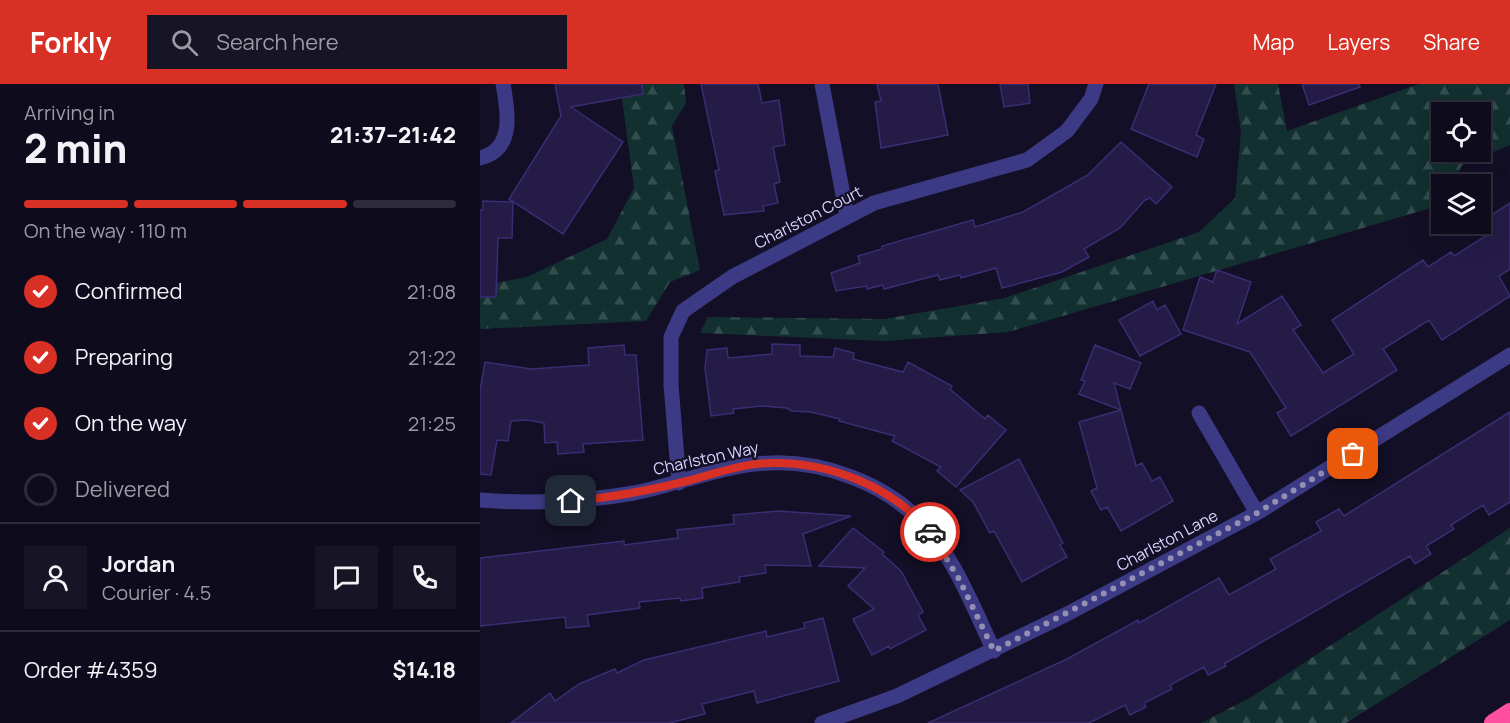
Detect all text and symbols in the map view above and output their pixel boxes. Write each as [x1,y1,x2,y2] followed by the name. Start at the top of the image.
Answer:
[147,15,567,69] search box
[30,23,111,61] text: Forkly
[168,26,201,59] icon: search
[216,27,339,57] text: Search here
[1253,28,1294,56] text: Map
[1327,28,1390,56] text: Layers
[1423,28,1480,56] text: Share
[24,99,115,126] text: Arriving in
[1431,102,1491,234] map controls
[1431,102,1491,162] button: locate
[330,120,456,150] text: 21:37–21:42
[24,121,127,175] text: 2 min
[1431,174,1491,234] button: layers
[750,180,866,254] street label: Charlston Court
[24,217,187,244] text: On the way · 110 m
[24,275,57,308] icon: check
[75,276,183,306] text: Confirmed
[407,278,456,305] text: 21:08
[24,341,57,374] icon: check
[75,342,173,372] text: Preparing
[408,344,456,371] text: 21:22
[24,407,57,440] icon: check
[75,408,187,438] text: On the way
[408,410,456,437] text: 21:25
[1327,428,1378,479] pin
[651,436,761,480] street label: Charlston Way
[1336,437,1369,470] icon: bag
[75,474,170,504] text: Delivered
[545,475,596,526] pin
[554,484,587,517] icon: home
[900,502,960,562] courier
[1112,504,1222,576] street label: Charlston Lane
[914,516,947,549] icon: car
[24,546,87,609] button: person
[315,546,378,609] button: chat
[393,546,456,609] button: phone
[102,549,175,579] text: Jordan
[102,579,211,606] text: Courier · 4.5
[24,655,158,685] text: Order #4359
[392,655,456,685] text: $14.18

